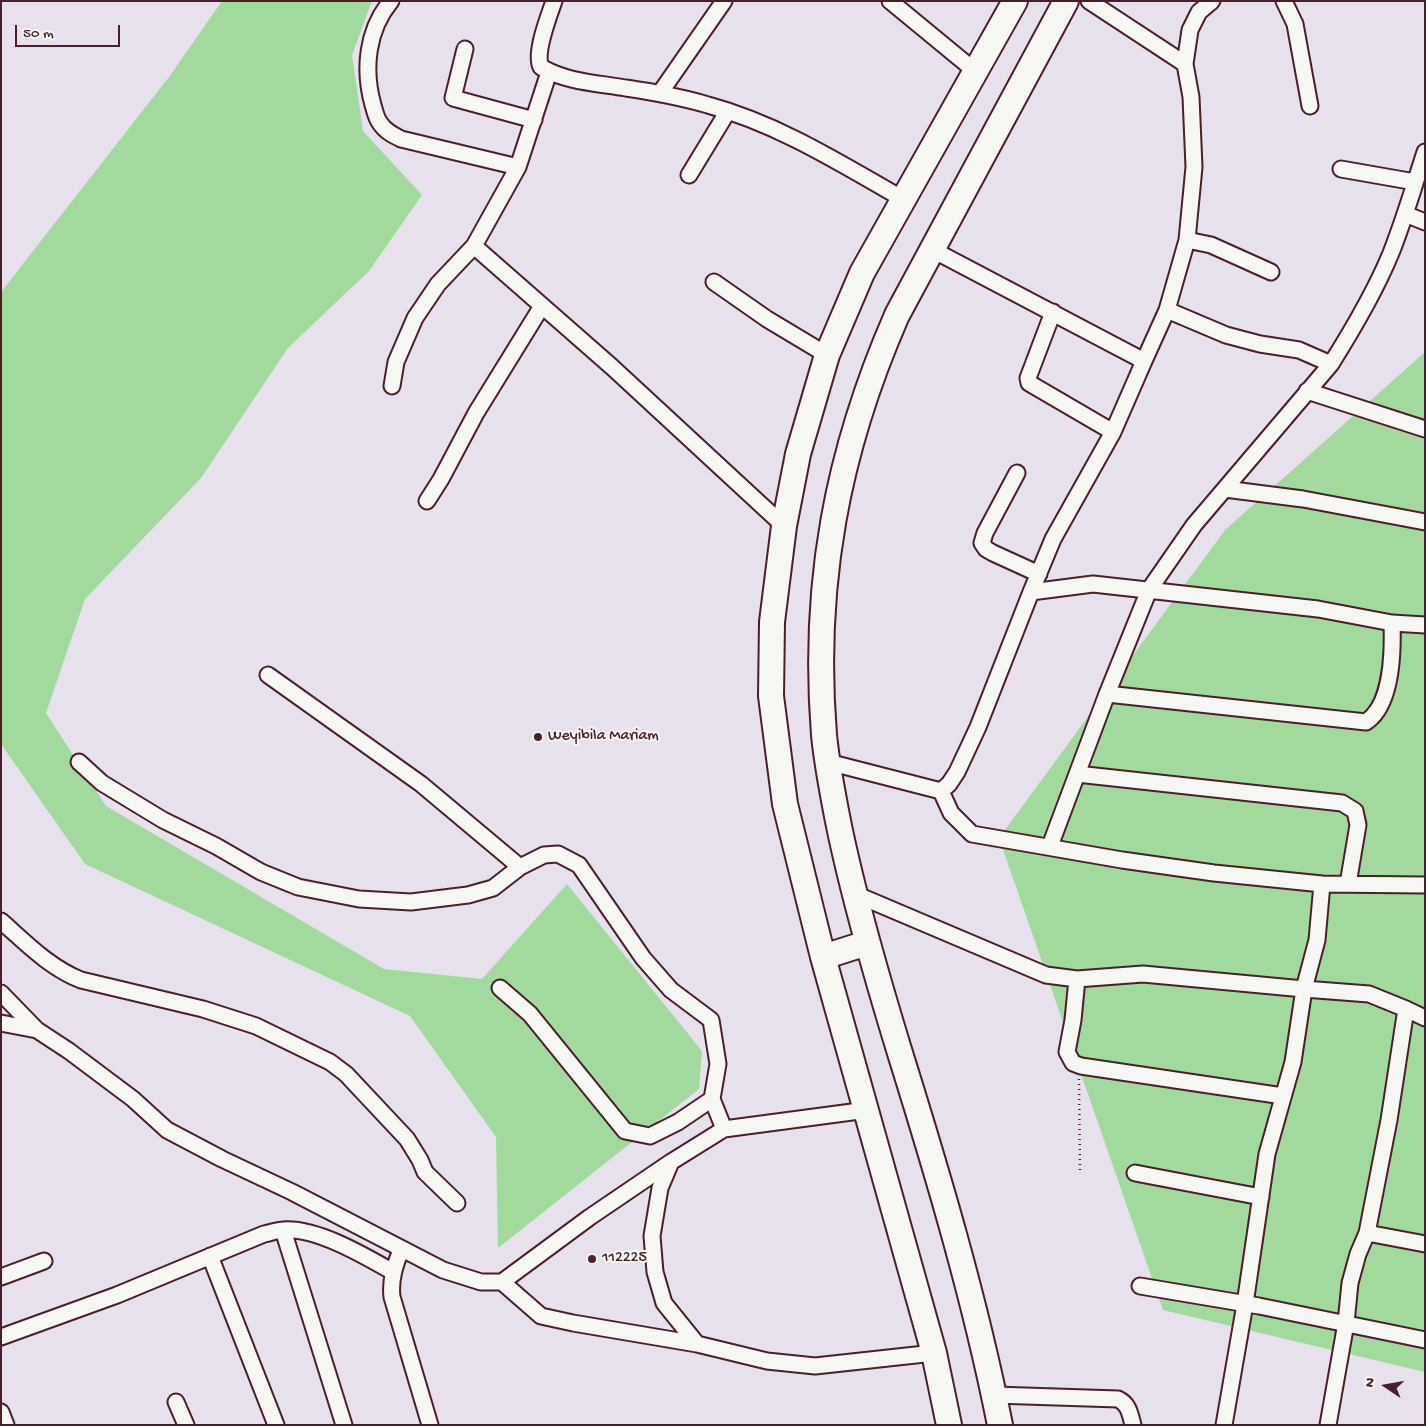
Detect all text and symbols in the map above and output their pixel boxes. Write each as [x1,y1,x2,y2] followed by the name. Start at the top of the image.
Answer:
[18,15,122,47] scale bar
[23,25,54,43] text: 50 m
[548,727,659,747] place label: Weyibila Mariam
[532,731,544,743] marker: Weyibila Mariam
[602,1249,647,1269] place label: 112225
[586,1253,598,1265] marker: 112225
[1361,1361,1411,1411] north arrow
[1362,1377,1380,1389] text: N

